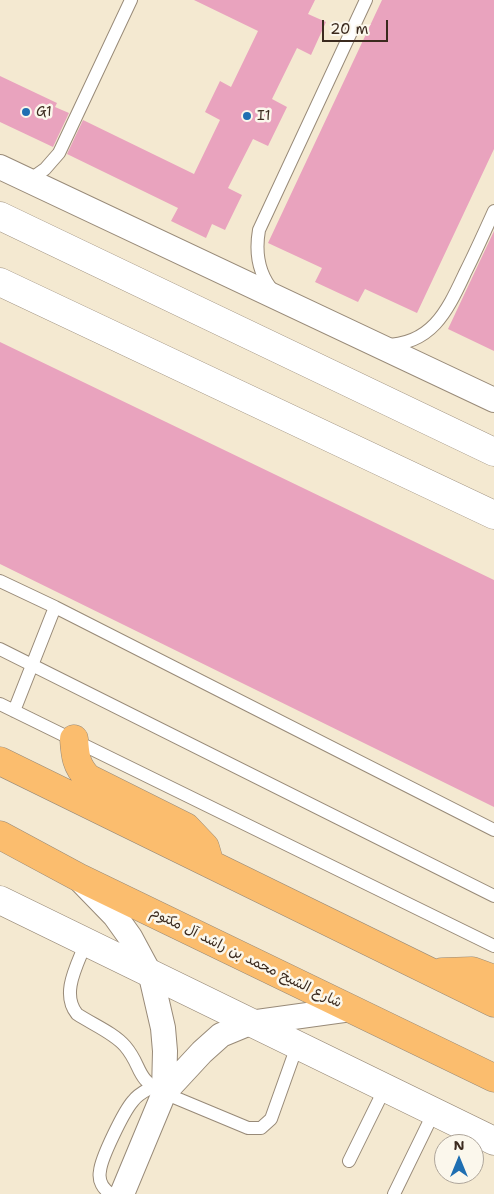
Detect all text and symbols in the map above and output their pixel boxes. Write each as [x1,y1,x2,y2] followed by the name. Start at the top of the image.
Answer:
[324,10,390,42] scale bar
[330,19,369,39] text: 20 m
[36,104,52,120] place label: G1
[20,106,32,118] marker: G1
[257,108,271,124] place label: I1
[241,110,253,122] marker: I1
[147,904,345,1012] street label: شارع الشيخ محمد بن راشد آل مكتوم
[434,1134,484,1184] north arrow
[453,1136,465,1154] text: N

